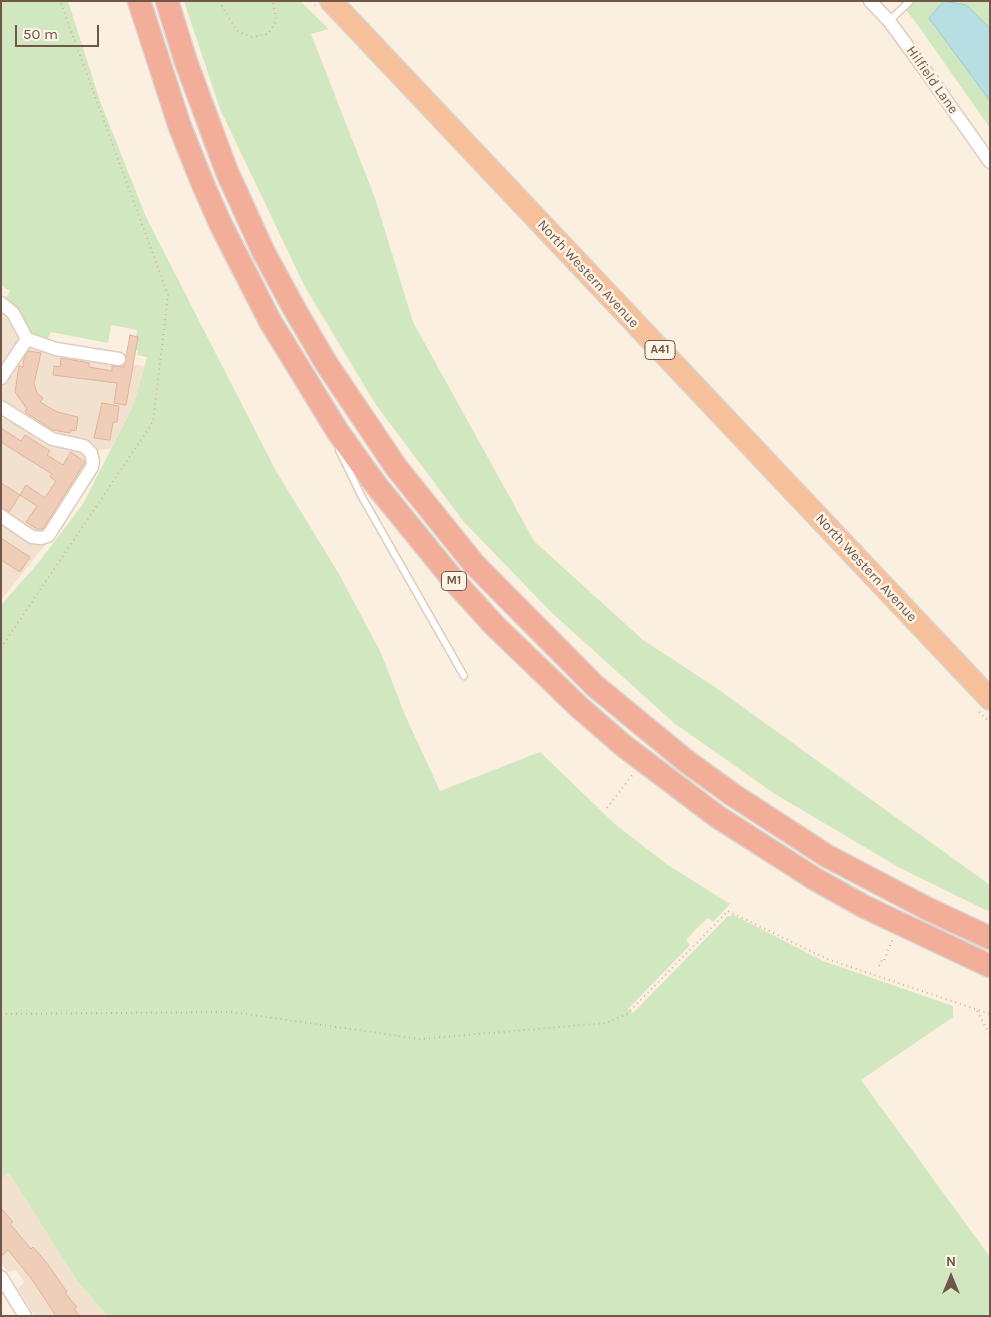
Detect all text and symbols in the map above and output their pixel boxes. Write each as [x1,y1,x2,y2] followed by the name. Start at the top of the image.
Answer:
[18,15,101,47] scale bar
[23,25,58,43] text: 50 m
[902,43,962,117] street label: Hilfield Lane
[534,217,642,331] street label: North Western Avenue
[645,340,675,360] road number: A41
[812,511,920,625] street label: North Western Avenue
[442,572,466,590] road number: M1
[926,1252,976,1302] north arrow
[946,1253,956,1270] text: N

